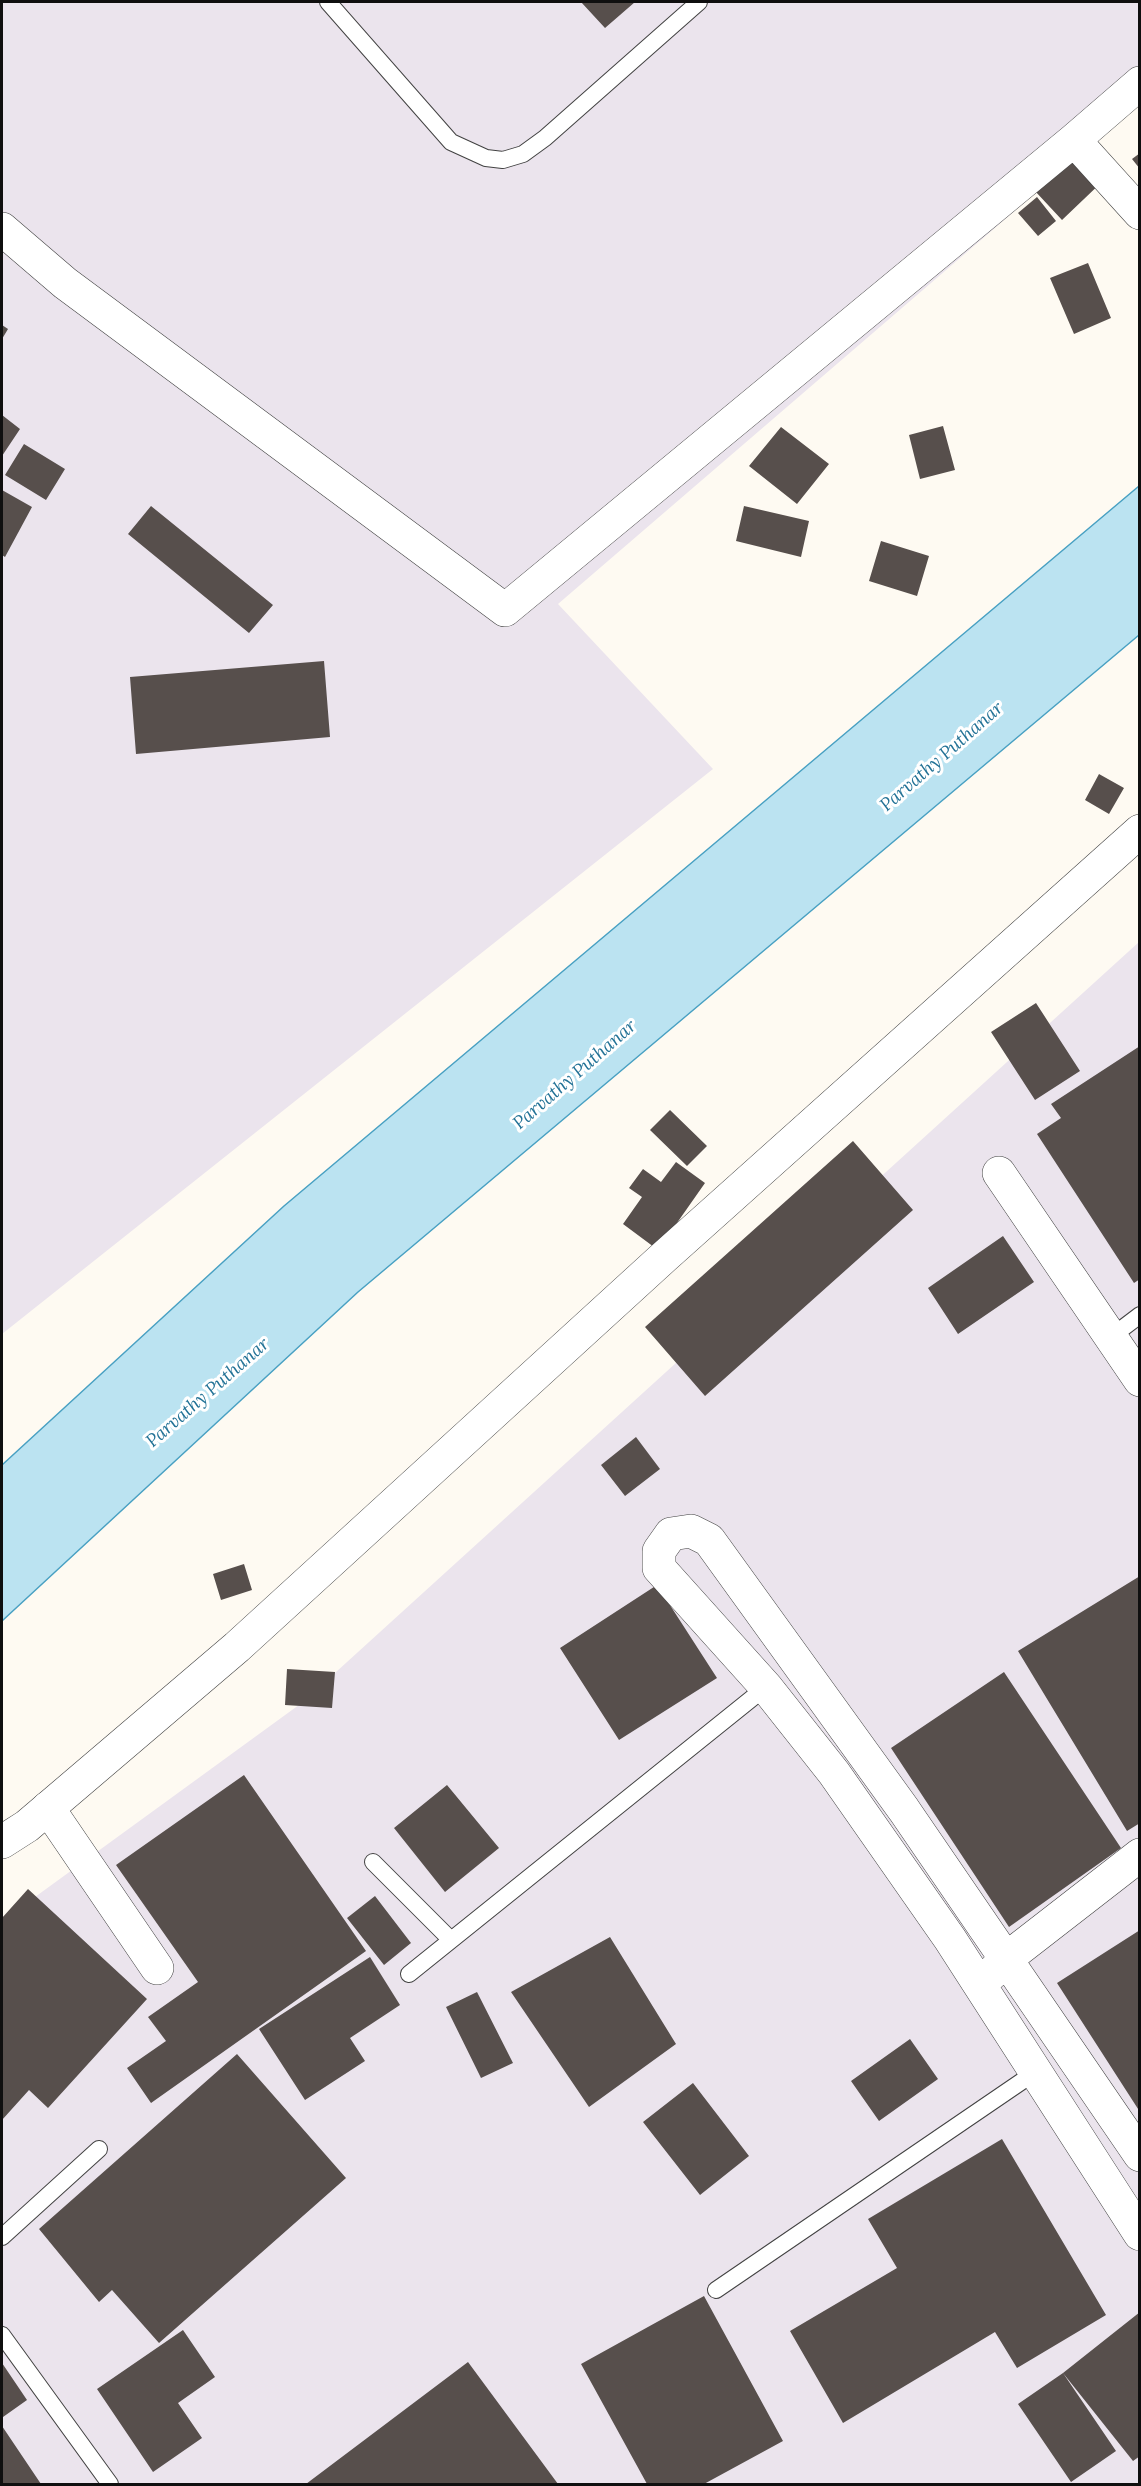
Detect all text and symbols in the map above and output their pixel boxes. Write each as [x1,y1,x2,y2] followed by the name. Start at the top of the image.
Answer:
[876,698,1008,816] water label: Parvathy Puthanar
[509,1016,641,1134] water label: Parvathy Puthanar
[142,1334,274,1452] water label: Parvathy Puthanar

